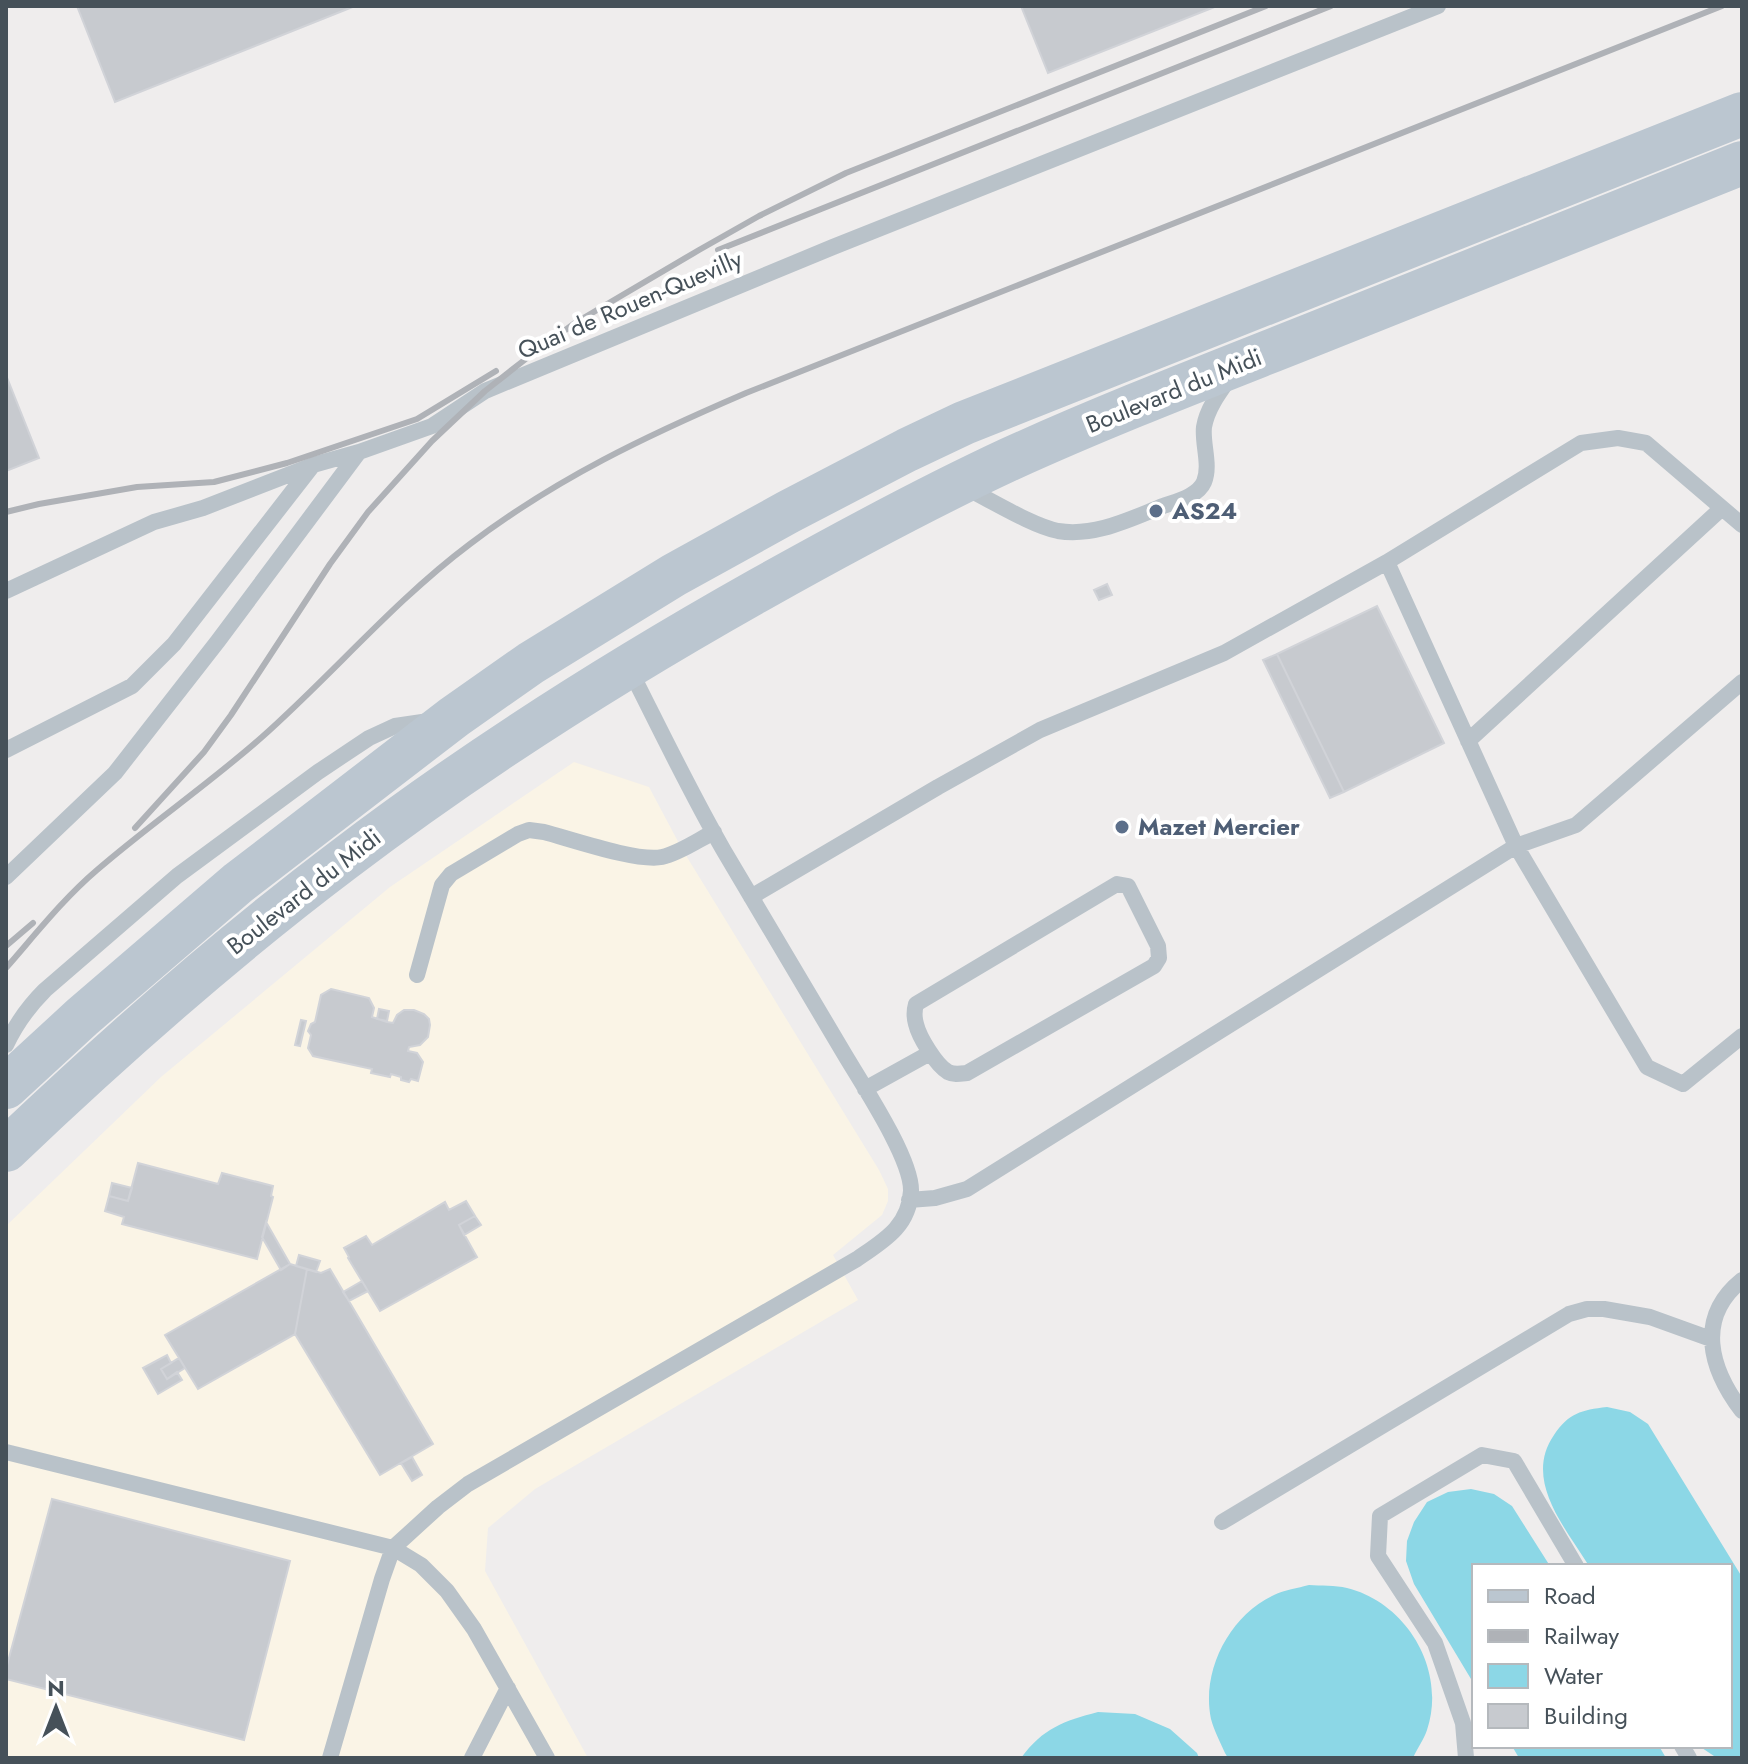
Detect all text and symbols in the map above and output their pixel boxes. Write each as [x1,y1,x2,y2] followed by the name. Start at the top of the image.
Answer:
[512,241,748,368] street label: Quai de Rouen-Quevilly
[1081,339,1267,442] street label: Boulevard du Midi
[1171,493,1237,528] place label: AS24
[1147,502,1165,520] marker: AS24
[1138,809,1300,844] place label: Mazet Mercier
[1113,818,1131,836] marker: Mazet Mercier
[219,820,388,963] street label: Boulevard du Midi
[1472,1564,1732,1748] legend
[1544,1578,1596,1613] text: Road
[1544,1618,1619,1653] text: Railway
[1544,1658,1604,1693] text: Water
[16,1668,96,1748] north arrow
[47,1672,65,1704] text: N
[1544,1698,1628,1733] text: Building

